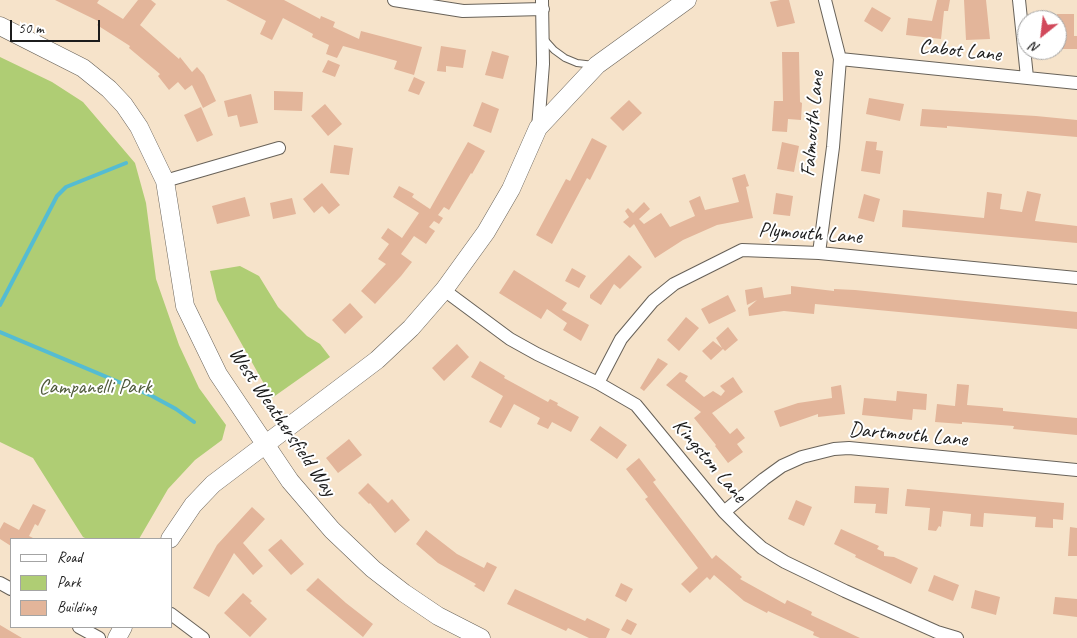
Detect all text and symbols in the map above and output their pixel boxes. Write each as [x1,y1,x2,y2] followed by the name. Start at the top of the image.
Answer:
[12,10,102,42] scale bar
[1017,10,1067,60] north arrow
[18,19,44,38] text: 50 m
[918,34,1002,68] street label: Cabot Lane
[1027,38,1043,57] text: N
[796,70,830,178] street label: Falmouth Lane
[757,218,863,250] street label: Plymouth Lane
[223,343,341,501] street label: West Weathersfield Way
[39,374,151,400] park label: Campanelli Park
[667,414,751,508] street label: Kingston Lane
[848,417,968,453] street label: Dartmouth Lane
[10,538,172,628] legend
[57,548,82,567] text: Road
[57,573,81,592] text: Park
[57,598,96,617] text: Building

